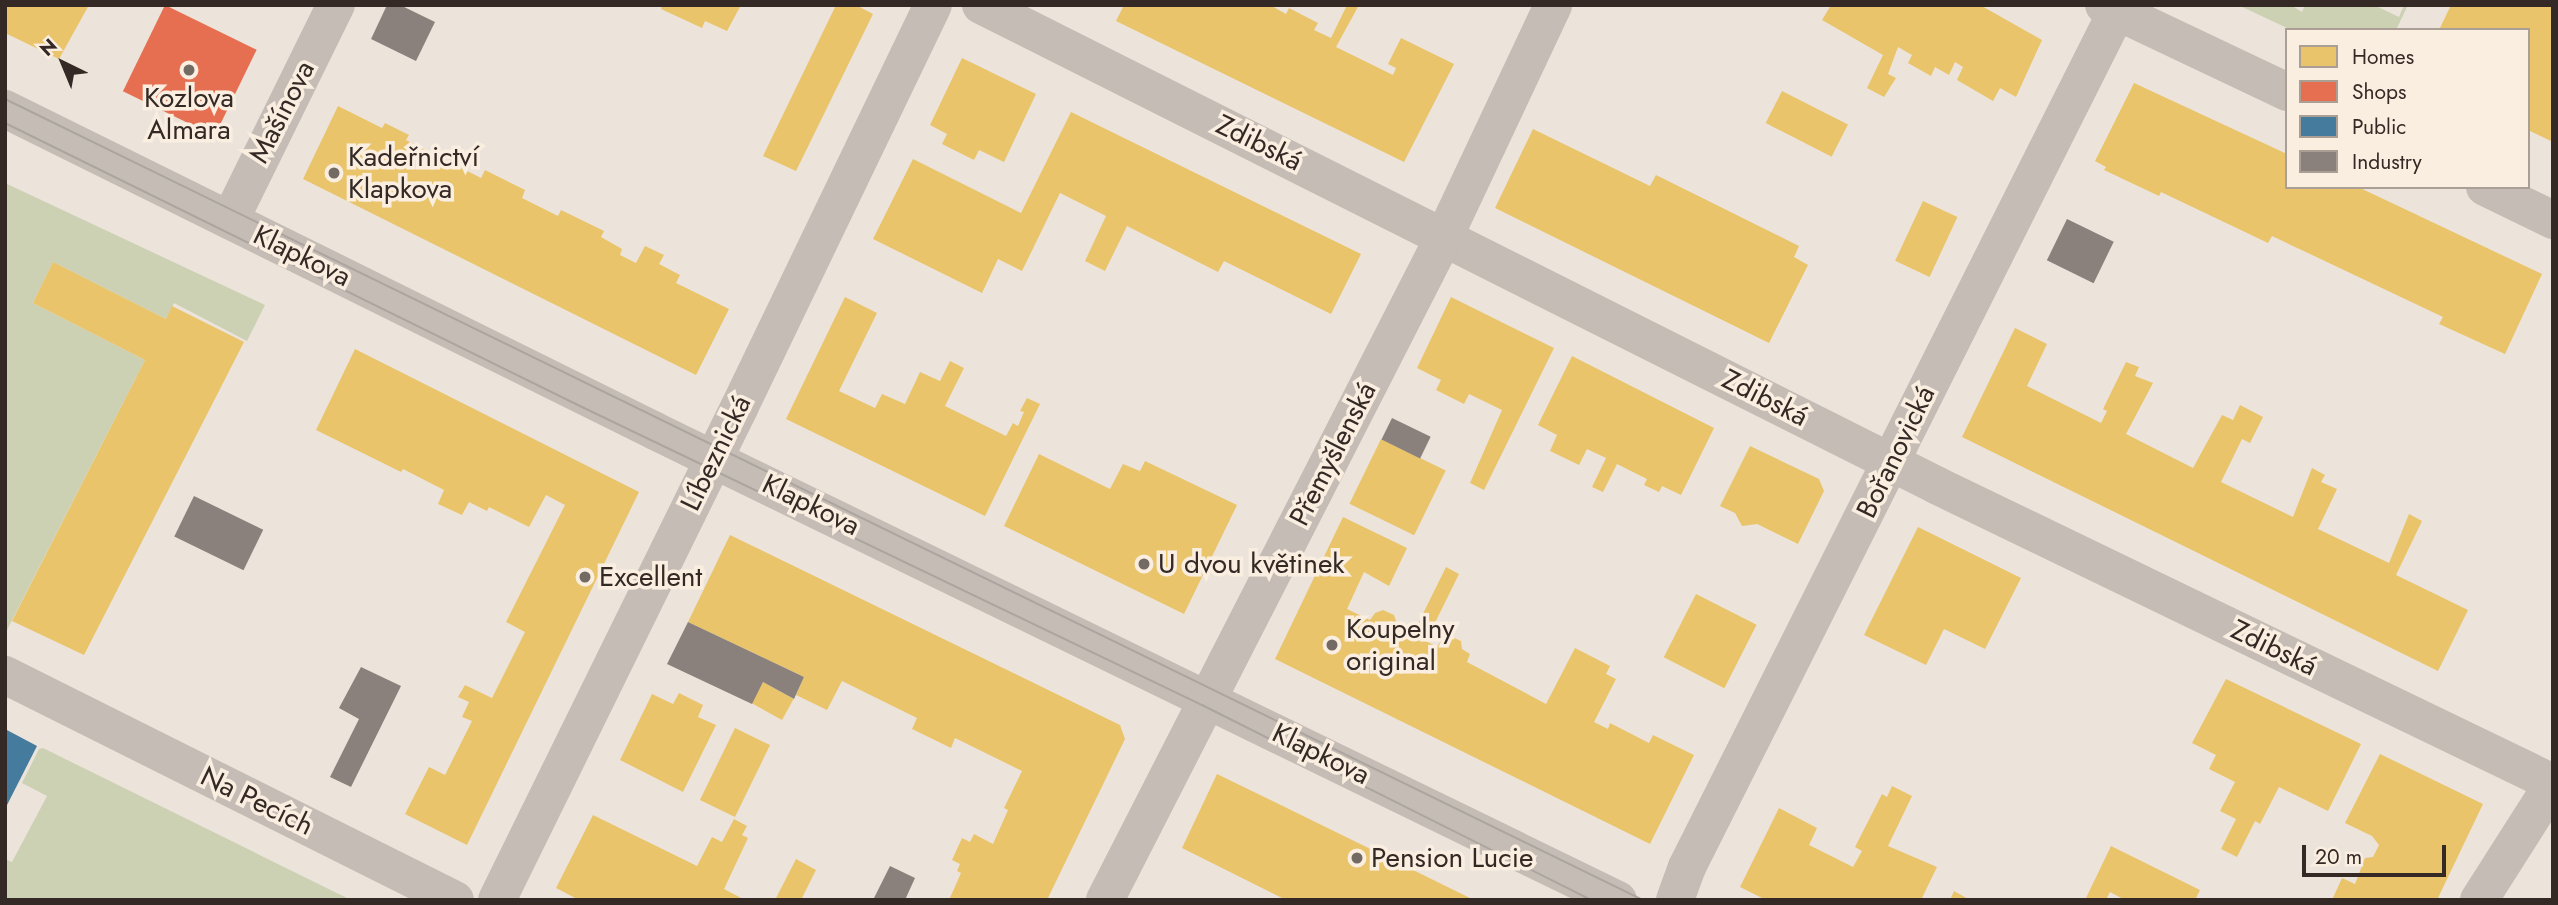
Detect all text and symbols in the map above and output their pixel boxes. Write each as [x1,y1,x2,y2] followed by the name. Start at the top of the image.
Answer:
[28,28,98,98] north arrow
[2285,28,2530,189] legend
[34,32,63,62] text: N
[2352,42,2414,72] text: Homes
[242,55,322,169] street label: Mašínova
[181,62,197,78] marker: Kozlova Almara
[2352,77,2406,107] text: Shops
[144,81,234,147] place label: Kozlova Almara
[1210,108,1308,178] street label: Zdibská
[2352,112,2406,142] text: Public
[348,140,479,206] place label: Kadeřnictví Klapkova
[2352,147,2422,177] text: Industry
[326,165,342,181] marker: Kadeřnictví Klapkova
[248,218,356,294] street label: Klapkova
[1717,362,1813,434] street label: Zdibská
[1283,377,1383,531] street label: Přemyšlenská
[1850,381,1942,523] street label: Bořanovická
[674,390,758,516] street label: Líbeznická
[757,467,865,543] street label: Klapkova
[1158,547,1345,581] place label: U dvou květinek
[1136,556,1152,572] marker: U dvou květinek
[599,560,702,594] place label: Excellent
[577,569,593,585] marker: Excellent
[1346,612,1455,678] place label: Koupelny original
[2225,613,2323,683] street label: Zdibská
[1324,637,1340,653] marker: Koupelny original
[1267,716,1375,792] street label: Klapkova
[195,759,319,843] street label: Na Pecích
[2306,832,2450,876] scale bar
[1371,841,1533,875] place label: Pension Lucie
[2315,842,2362,872] text: 20 m
[1349,850,1365,866] marker: Pension Lucie

